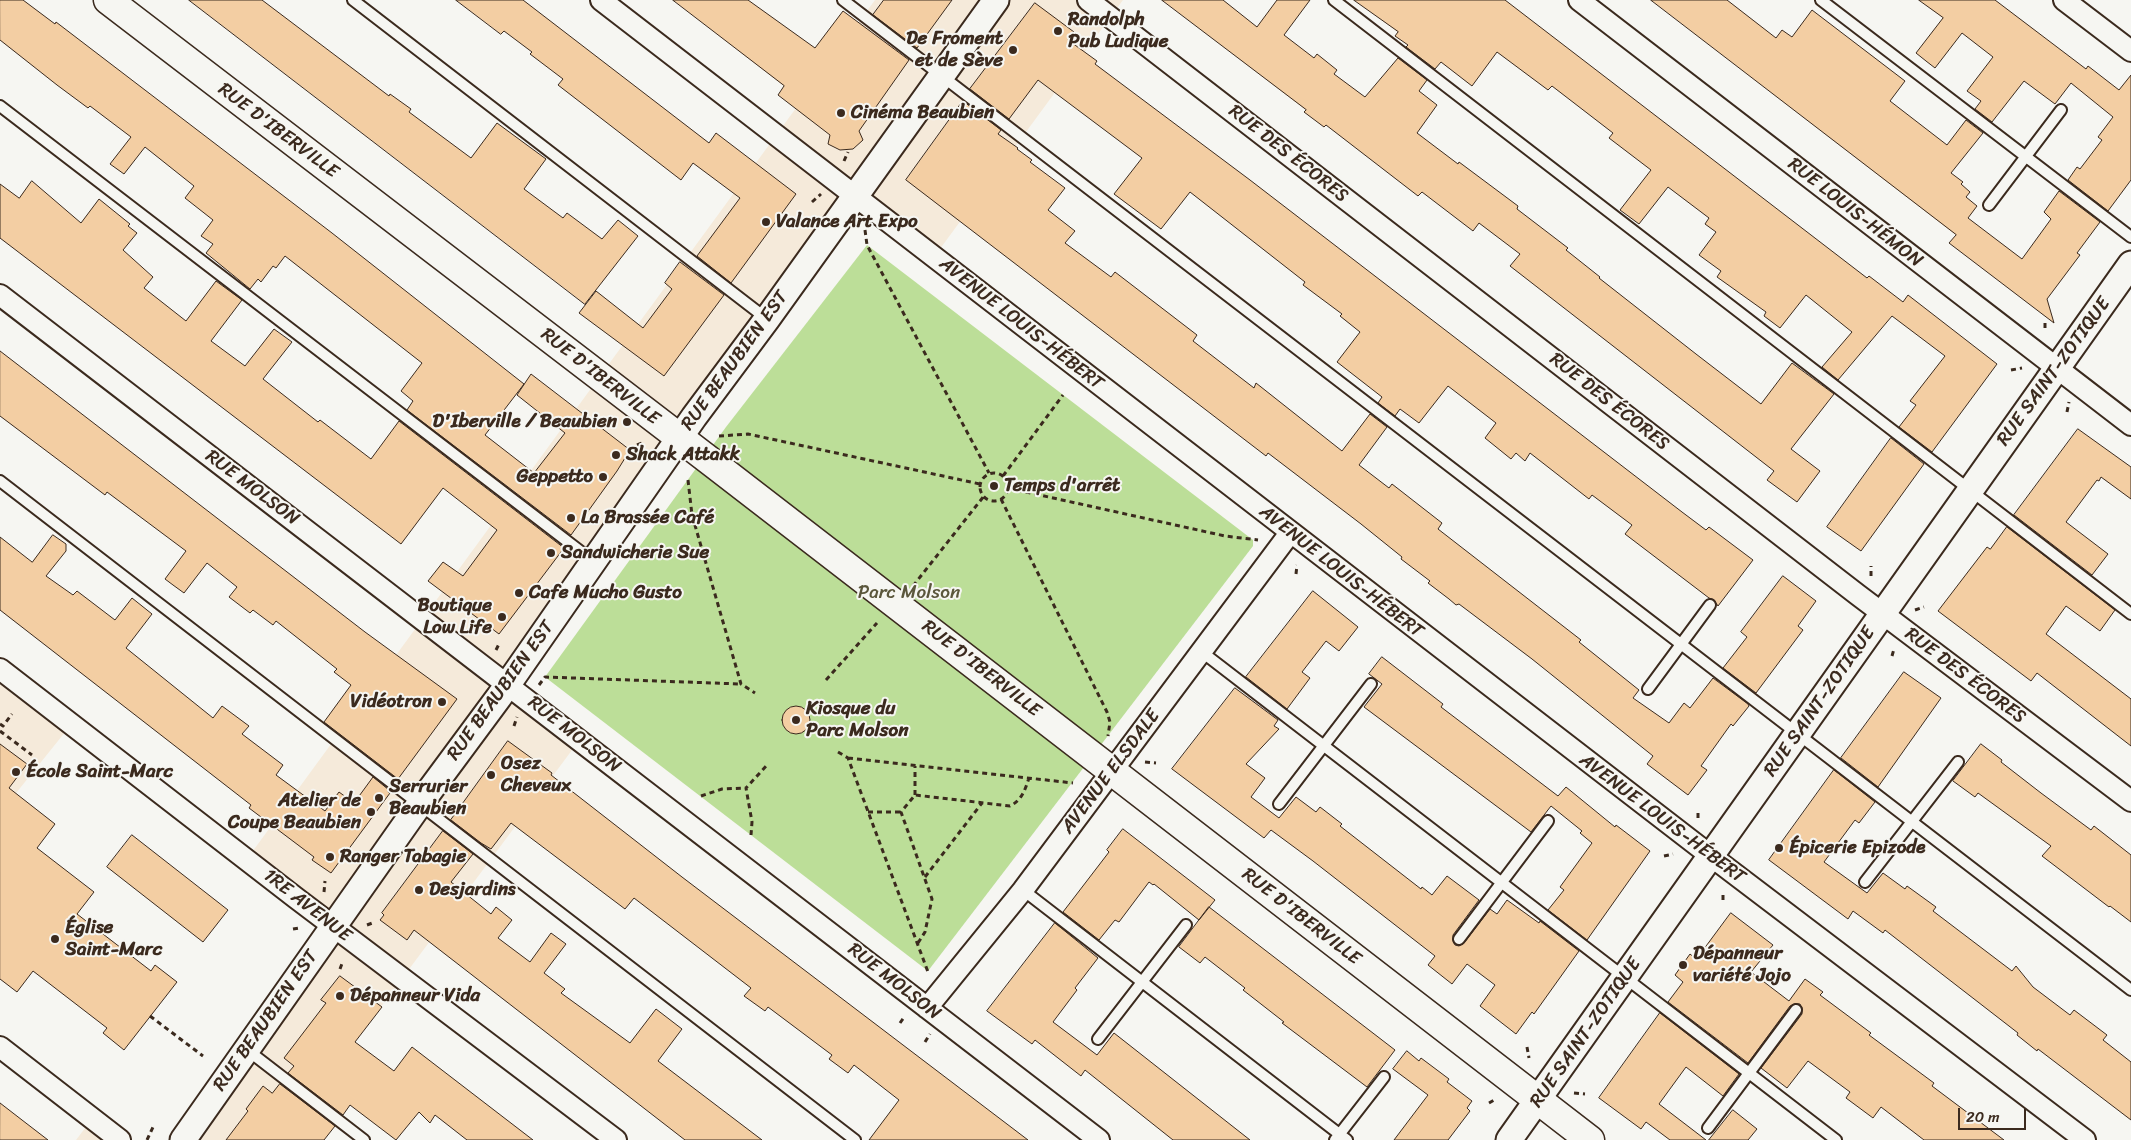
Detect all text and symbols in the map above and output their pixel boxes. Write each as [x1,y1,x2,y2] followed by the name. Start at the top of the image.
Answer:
[1068,9,1169,53] place label: Randolph Pub Ludique
[1052,25,1064,37] marker: Randolph Pub Ludique
[906,28,1003,72] place label: De Froment et de Sève
[1007,44,1019,56] marker: De Froment et de Sève
[213,78,343,184] street label: RUE D'IBERVILLE
[1224,100,1352,208] street label: RUE DES ÉCORES
[851,102,994,124] place label: Cinéma Beaubien
[835,107,847,119] marker: Cinéma Beaubien
[1783,153,1927,273] street label: RUE LOUIS-HÉMON
[776,211,918,233] place label: Valance Art Expo
[760,216,772,228] marker: Valance Art Expo
[934,253,1108,395] street label: AVENUE LOUIS-HÉBERT
[677,287,793,435] street label: RUE BEAUBIEN EST
[1992,293,2116,451] street label: RUE SAINT-ZOTIQUE
[536,323,664,431] street label: RUE D'IBERVILLE
[1545,348,1673,456] street label: RUE DES ÉCORES
[432,411,617,433] place label: D'Iberville / Beaubien
[621,416,633,428] marker: D'Iberville / Beaubien
[626,444,740,466] place label: Shack Attakk
[200,445,304,531] street label: RUE MOLSON
[610,449,622,461] marker: Shack Attakk
[516,466,593,488] place label: Geppetto
[597,471,609,483] marker: Geppetto
[1004,475,1120,497] place label: Temps d'arrêt
[988,480,1000,492] marker: Temps d'arrêt
[1254,501,1428,643] street label: AVENUE LOUIS-HÉBERT
[581,507,714,529] place label: La Brassée Café
[565,512,577,524] marker: La Brassée Café
[561,542,709,564] place label: Sandwicherie Sue
[545,547,557,559] marker: Sandwicherie Sue
[529,582,682,604] place label: Cafe Mucho Gusto
[858,582,960,604] park label: Parc Molson
[513,587,525,599] marker: Cafe Mucho Gusto
[417,595,492,639] place label: Boutique Low Life
[496,611,508,623] marker: Boutique Low Life
[917,615,1045,723] street label: RUE D'IBERVILLE
[443,617,559,765] street label: RUE BEAUBIEN EST
[1760,623,1880,781] street label: RUE SAINT-ZOTIQUE
[1900,623,2030,729] street label: RUE DES ÉCORES
[350,691,432,713] place label: Vidéotron
[523,692,625,778] street label: RUE MOLSON
[436,696,448,708] marker: Vidéotron
[806,698,909,742] place label: Kiosque du Parc Molson
[1057,705,1165,839] street label: AVENUE ELSDALE
[790,714,802,726] marker: Kiosque du Parc Molson
[1575,749,1749,889] street label: AVENUE LOUIS-HÉBERT
[501,753,571,797] place label: Osez Cheveux
[26,761,173,783] place label: École Saint-Marc
[10,766,22,778] marker: École Saint-Marc
[485,769,497,781] marker: Osez Cheveux
[389,776,467,820] place label: Serrurier Beaubien
[228,790,361,834] place label: Atelier de Coupe Beaubien
[373,792,385,804] marker: Serrurier Beaubien
[365,806,377,818] marker: Atelier de Coupe Beaubien
[1789,837,1925,859] place label: Épicerie Epizode
[1773,842,1785,854] marker: Épicerie Epizode
[340,846,466,868] place label: Ranger Tabagie
[324,851,336,863] marker: Ranger Tabagie
[1237,863,1365,971] street label: RUE D'IBERVILLE
[258,865,356,947] street label: 1RE AVENUE
[429,879,516,901] place label: Desjardins
[413,884,425,896] marker: Desjardins
[65,917,162,961] place label: Église Saint-Marc
[49,933,61,945] marker: Église Saint-Marc
[843,939,945,1025] street label: RUE MOLSON
[1693,943,1791,987] place label: Dépanneur variété Jojo
[209,946,323,1096] street label: RUE BEAUBIEN EST
[1526,954,1646,1112] street label: RUE SAINT-ZOTIQUE
[1677,959,1689,971] marker: Dépanneur variété Jojo
[350,985,480,1007] place label: Dépanneur Vida
[334,990,346,1002] marker: Dépanneur Vida
[1961,1098,2028,1130] scale bar
[1966,1104,2000,1130] text: 20 m

